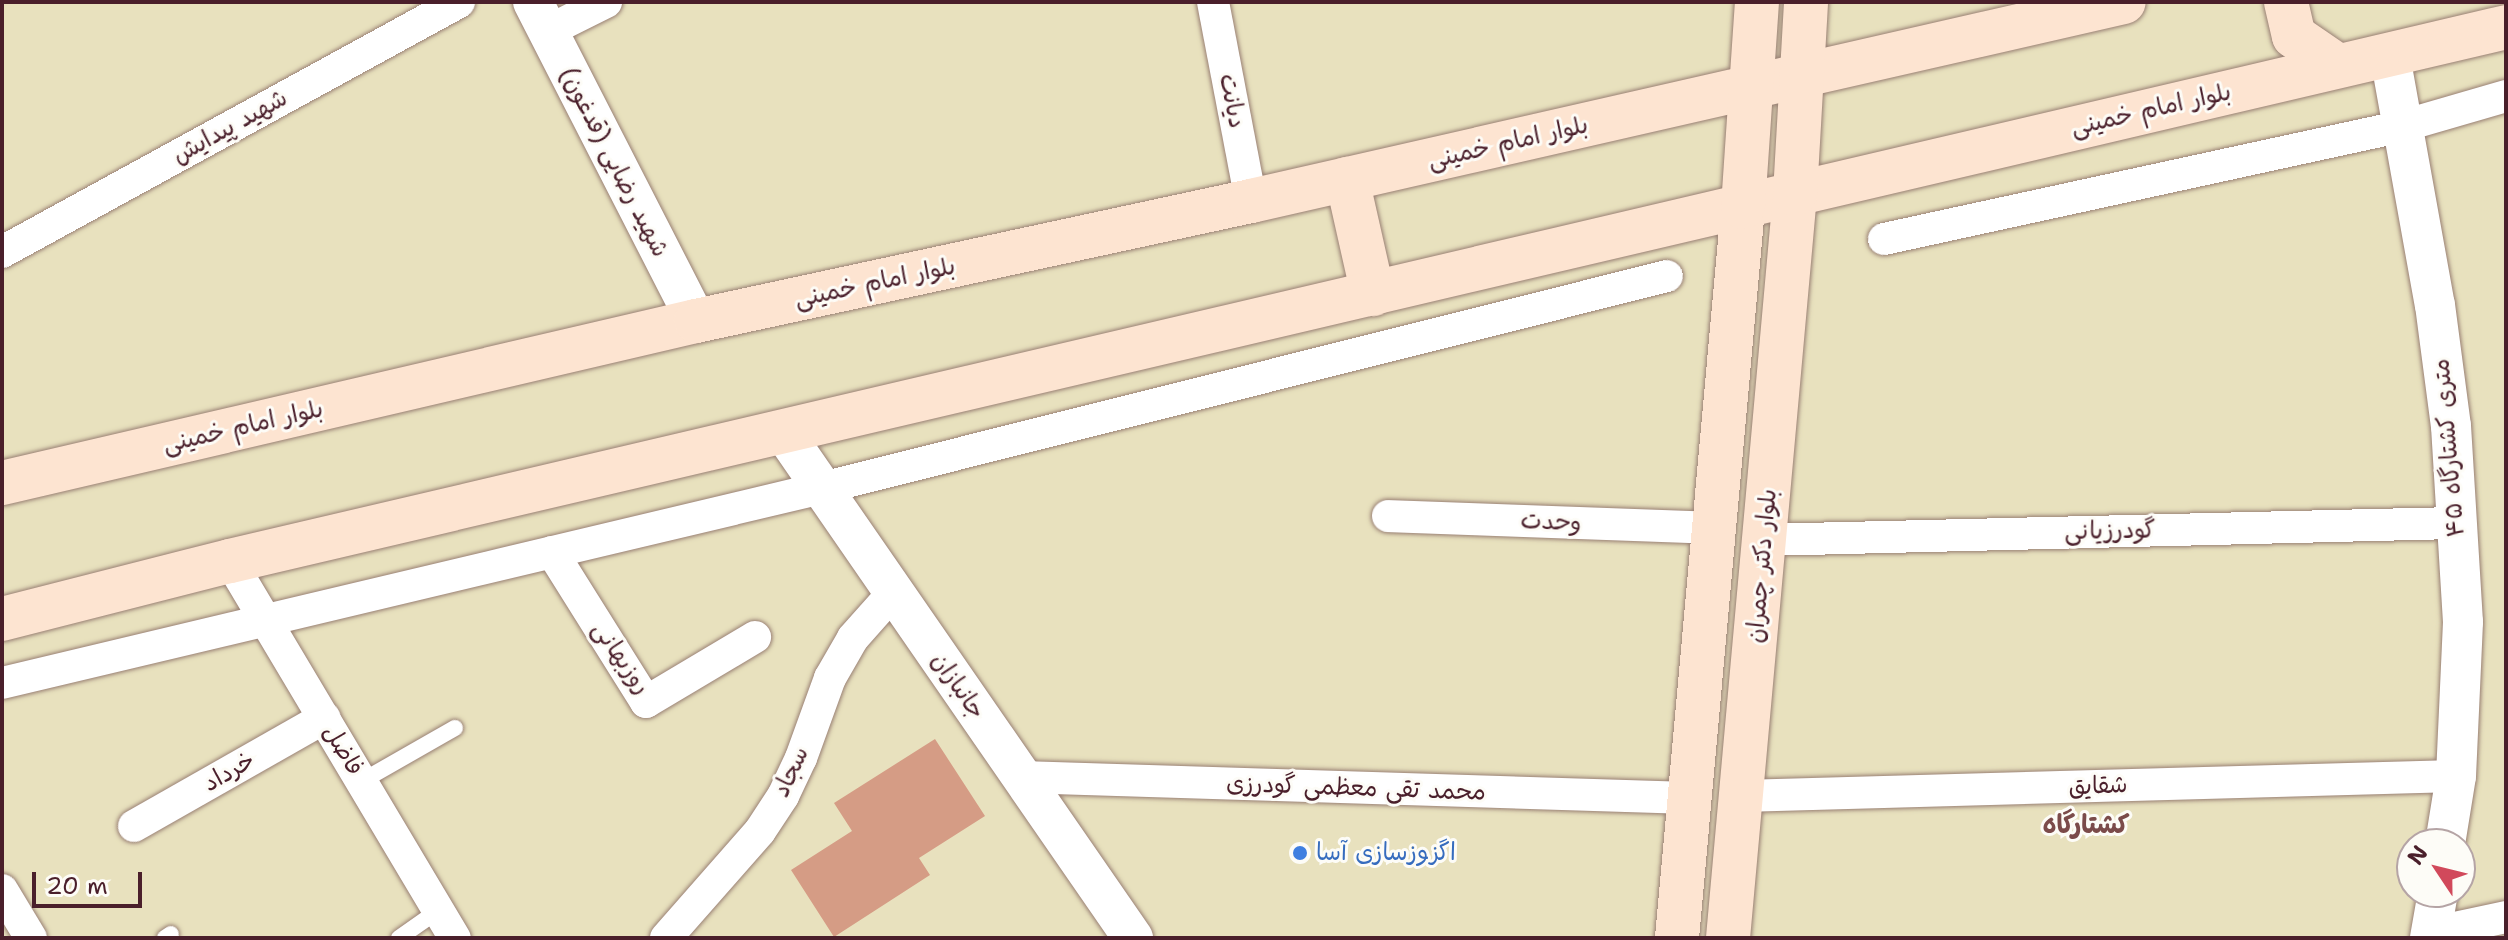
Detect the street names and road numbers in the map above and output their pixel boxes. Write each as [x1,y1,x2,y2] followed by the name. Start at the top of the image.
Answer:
[554,62,674,262] street label: (قدغون) شهید رضایی
[1213,71,1251,131] street label: دیانت
[2068,78,2234,142] street label: بلوار امام خمینی
[168,84,292,170] street label: شهید پیدایش
[1425,111,1591,175] street label: بلوار امام خمینی
[792,252,958,314] street label: بلوار امام خمینی
[2427,358,2471,538] street label: ۴۵ متری کشتارگاه
[160,395,326,459] street label: بلوار امام خمینی
[1741,488,1783,644] street label: بلوار دکتر چمران
[1520,507,1582,537] street label: وحدت
[2064,516,2156,546] street label: گودرزیانی
[586,616,656,700] street label: روزبهانی
[925,647,991,725] street label: جانبازان
[317,719,369,781] street label: فاضل
[767,742,815,802] street label: سجاد
[198,746,260,798] street label: خرداد
[1226,769,1486,807] street label: محمد تقی معظمی گودرزی
[2068,771,2128,801] street label: شقایق

